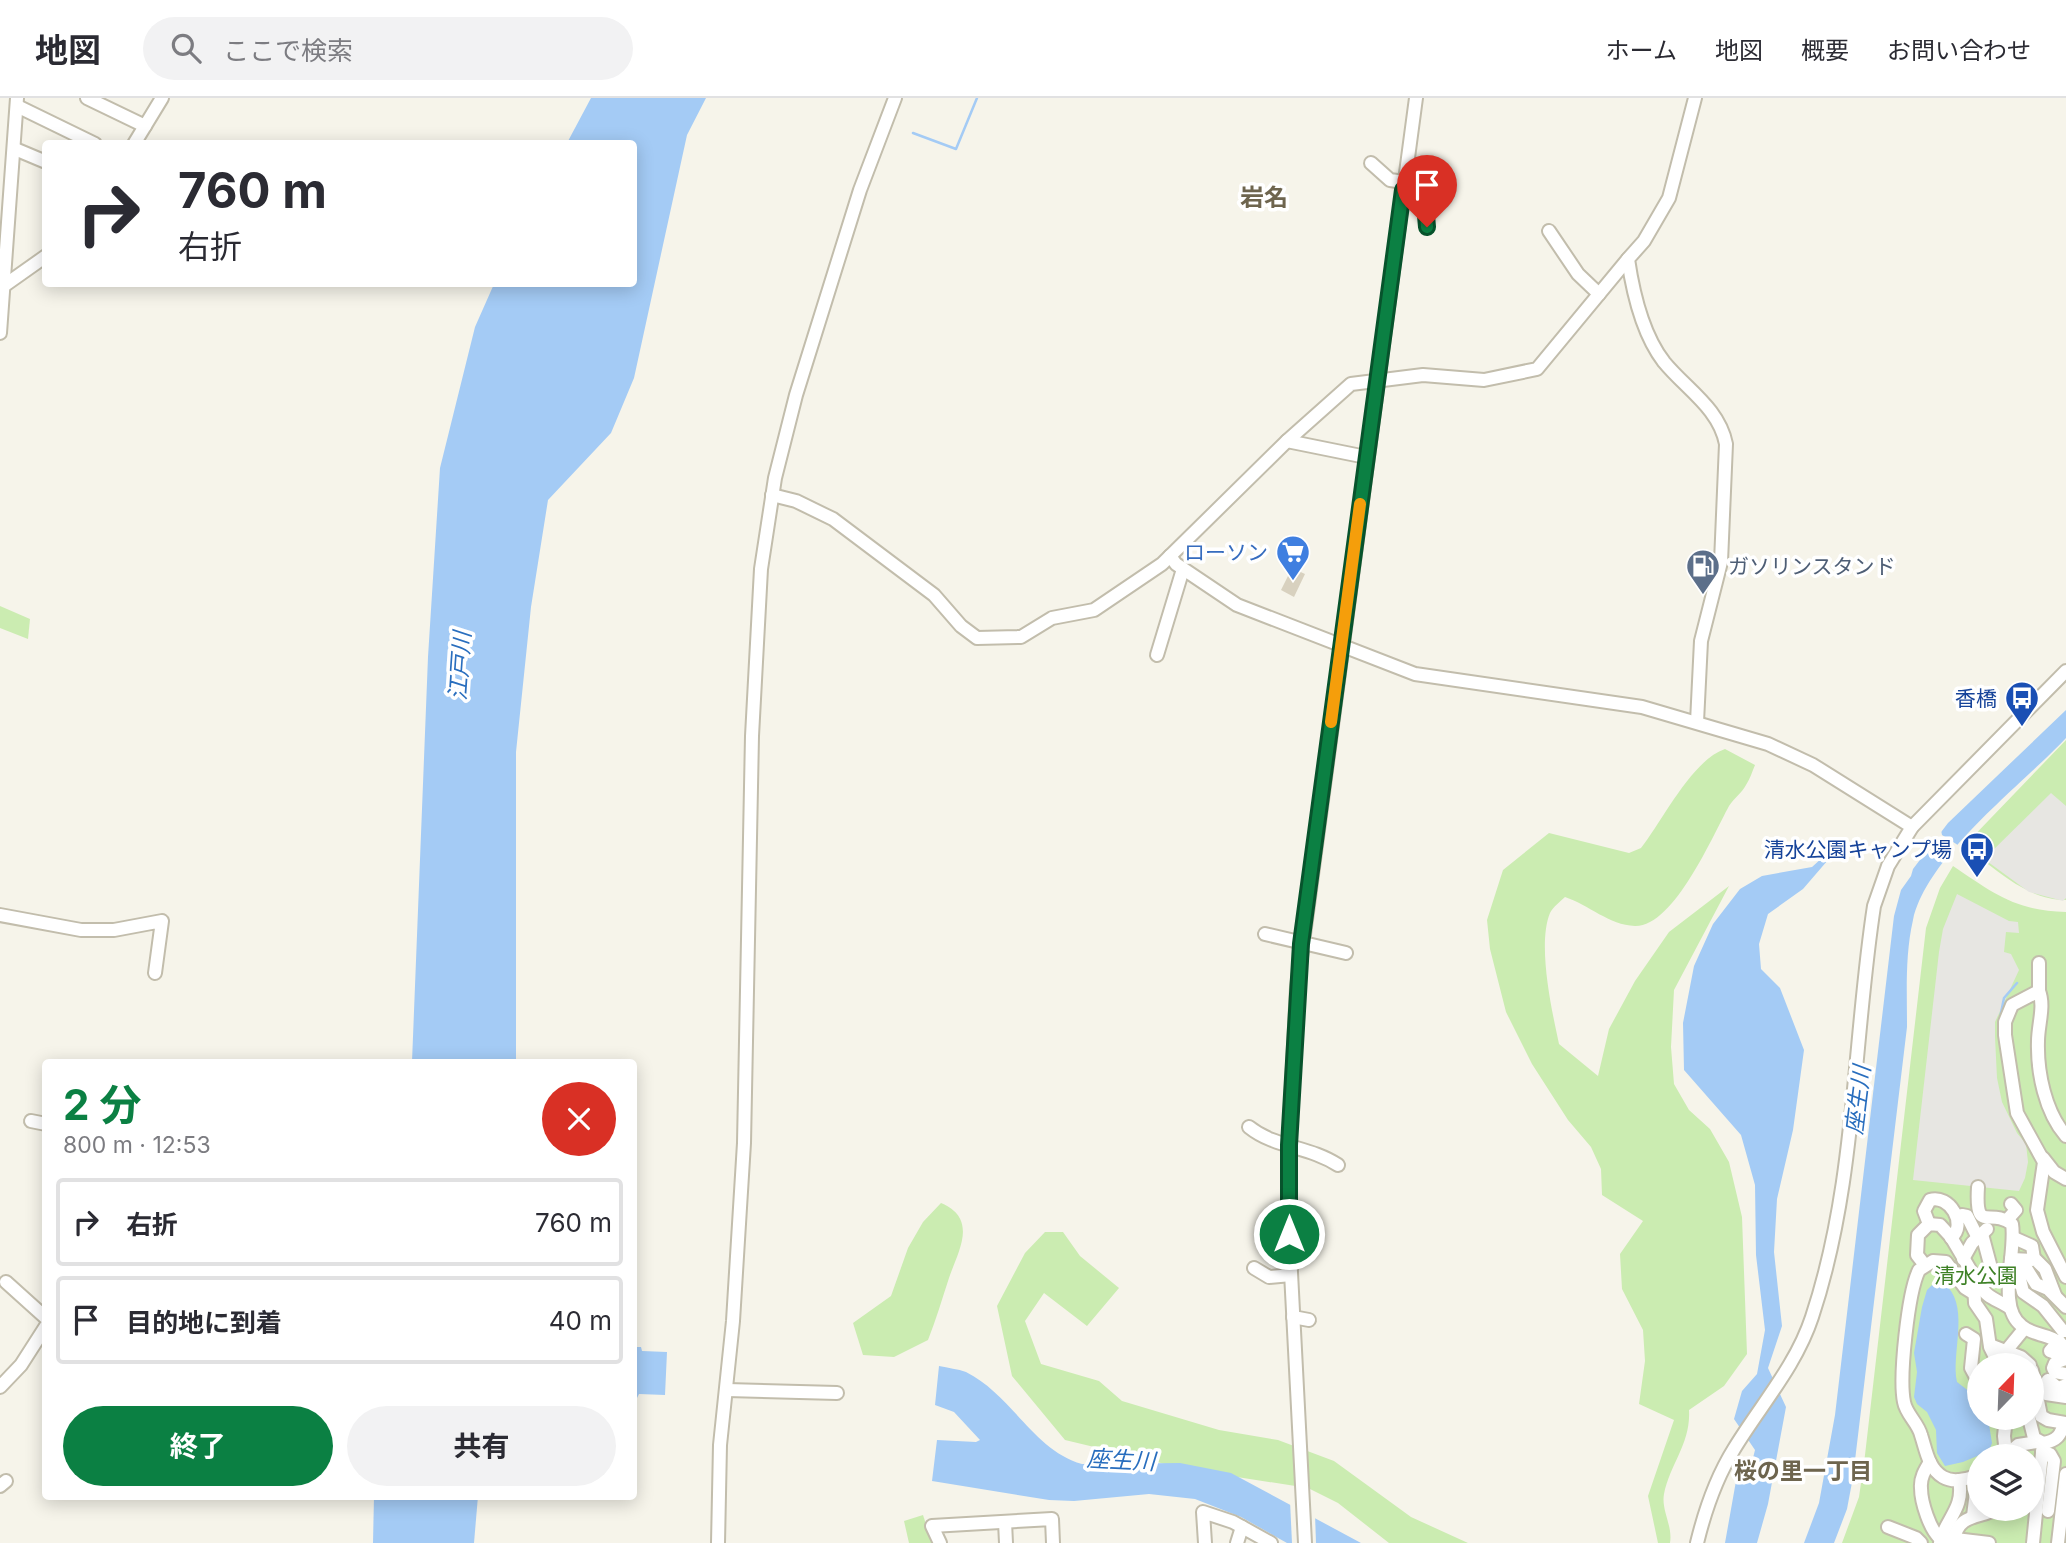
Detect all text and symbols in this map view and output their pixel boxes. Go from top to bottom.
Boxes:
search box [143,17,633,80]
icon: search [167,29,205,67]
text: 地図 [35,30,101,70]
text: ここで検索 [223,35,353,66]
text: ホーム [1606,36,1677,65]
text: 地図 [1715,36,1763,65]
text: 概要 [1801,36,1849,65]
text: お問い合わせ [1887,36,2031,65]
pin [1397,155,1457,227]
text: 760 m [178,161,327,220]
icon: arrive [1408,166,1446,204]
icon: right [63,168,154,259]
district label: 岩名 [1240,183,1288,212]
text: 右折 [178,227,242,266]
supermarket icon: ローソン [1274,533,1312,582]
place label: ローソン [1184,540,1268,565]
fuel station icon: ガソリンスタンド [1684,547,1722,596]
place label: ガソリンスタンド [1728,554,1896,579]
water label: 江戸川 [444,628,477,701]
bus stop icon: 香橋 [2003,679,2041,728]
place label: 香橋 [1955,686,1997,711]
bus stop icon: 清水公園キャンプ場 [1958,830,1996,879]
place label: 清水公園キャンプ場 [1764,837,1952,862]
water label: 座生川 [1840,1061,1876,1136]
text: 2 分 [63,1079,141,1130]
button: close [542,1082,616,1156]
text: 800 m · 12:53 [63,1131,211,1159]
position arrow [1252,1197,1326,1271]
icon: right [67,1203,105,1241]
text: 760 m [535,1207,612,1238]
text: 右折 [126,1209,178,1240]
park label: 清水公園 [1934,1263,2018,1288]
icon: arrive [67,1301,105,1339]
text: 40 m [549,1305,612,1336]
text: 目的地に到着 [126,1307,282,1338]
north arrow [1967,1353,2044,1430]
map controls [1967,1353,2044,1521]
button: 終了 [63,1406,333,1486]
button: 共有 [347,1406,616,1486]
water label: 座生川 [1086,1444,1159,1476]
button: layers [1967,1444,2044,1521]
district label: 桜の里一丁目 [1734,1457,1872,1485]

